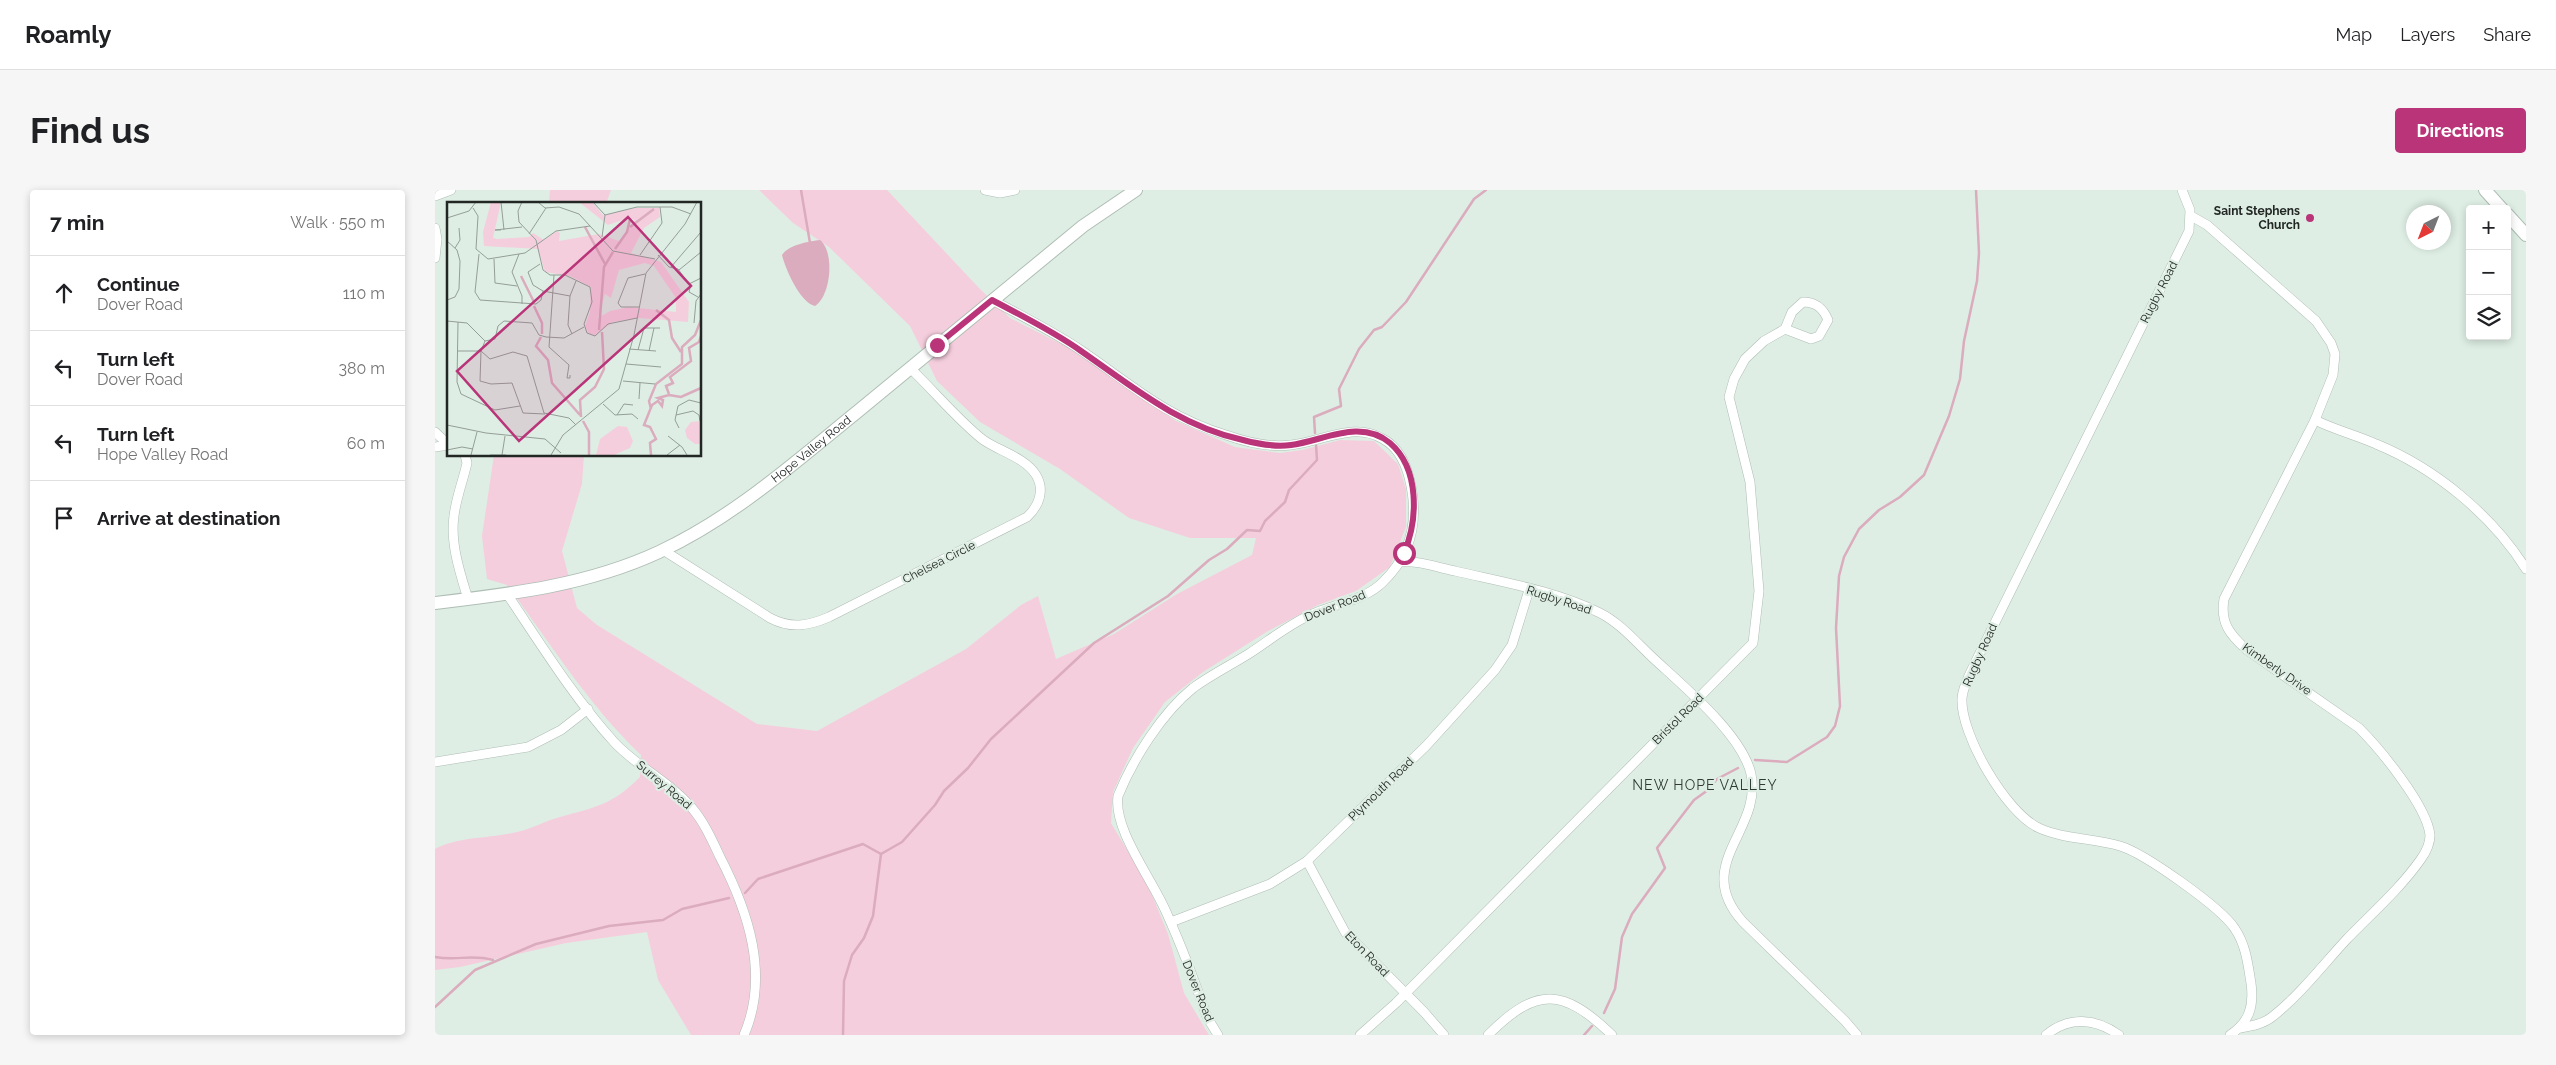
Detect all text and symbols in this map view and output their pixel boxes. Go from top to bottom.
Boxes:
text: Roamly [25,20,111,49]
text: Map [2336,24,2372,45]
text: Layers [2400,24,2455,45]
text: Share [2483,24,2531,45]
button: Directions [2395,108,2526,153]
text: Find us [30,110,150,151]
inset map [447,202,701,456]
place label: Saint Stephens Church [2214,204,2300,232]
north arrow [2406,205,2451,250]
map controls [2466,205,2511,340]
button: + [2466,205,2511,250]
text: 7 min [50,210,104,235]
marker: Saint Stephens Church [2304,212,2316,224]
text: Walk · 550 m [290,213,385,232]
button: − [2466,250,2511,295]
street label: Rugby Road [2137,259,2181,325]
text: Continue [97,273,180,295]
icon: ahead [50,279,78,307]
text: 110 m [343,284,385,303]
text: Dover Road [97,295,183,314]
button: layers [2466,295,2511,340]
route end [926,334,949,357]
text: Turn left [97,348,174,370]
icon: left [50,354,78,382]
text: 380 m [338,359,385,378]
text: Dover Road [97,370,183,389]
street label: Hope Valley Road [769,413,854,486]
text: Turn left [97,423,174,445]
icon: left [50,429,78,457]
text: 60 m [347,434,385,453]
text: Hope Valley Road [97,445,228,464]
icon: arrive [50,504,78,532]
text: Arrive at destination [97,507,281,529]
street label: Chelsea Circle [900,538,978,586]
route start [1393,542,1416,565]
street label: Rugby Road [1525,583,1593,617]
street label: Dover Road [1302,587,1368,625]
street label: Rugby Road [1960,621,2000,689]
street label: Kimberly Drive [2240,640,2314,698]
street label: Bristol Road [1650,691,1706,747]
street label: Plymouth Road [1345,754,1417,824]
street label: Surrey Road [634,758,694,812]
district label: NEW HOPE VALLEY [1632,777,1778,793]
street label: Eton Road [1342,929,1392,979]
street label: Dover Road [1179,958,1217,1024]

